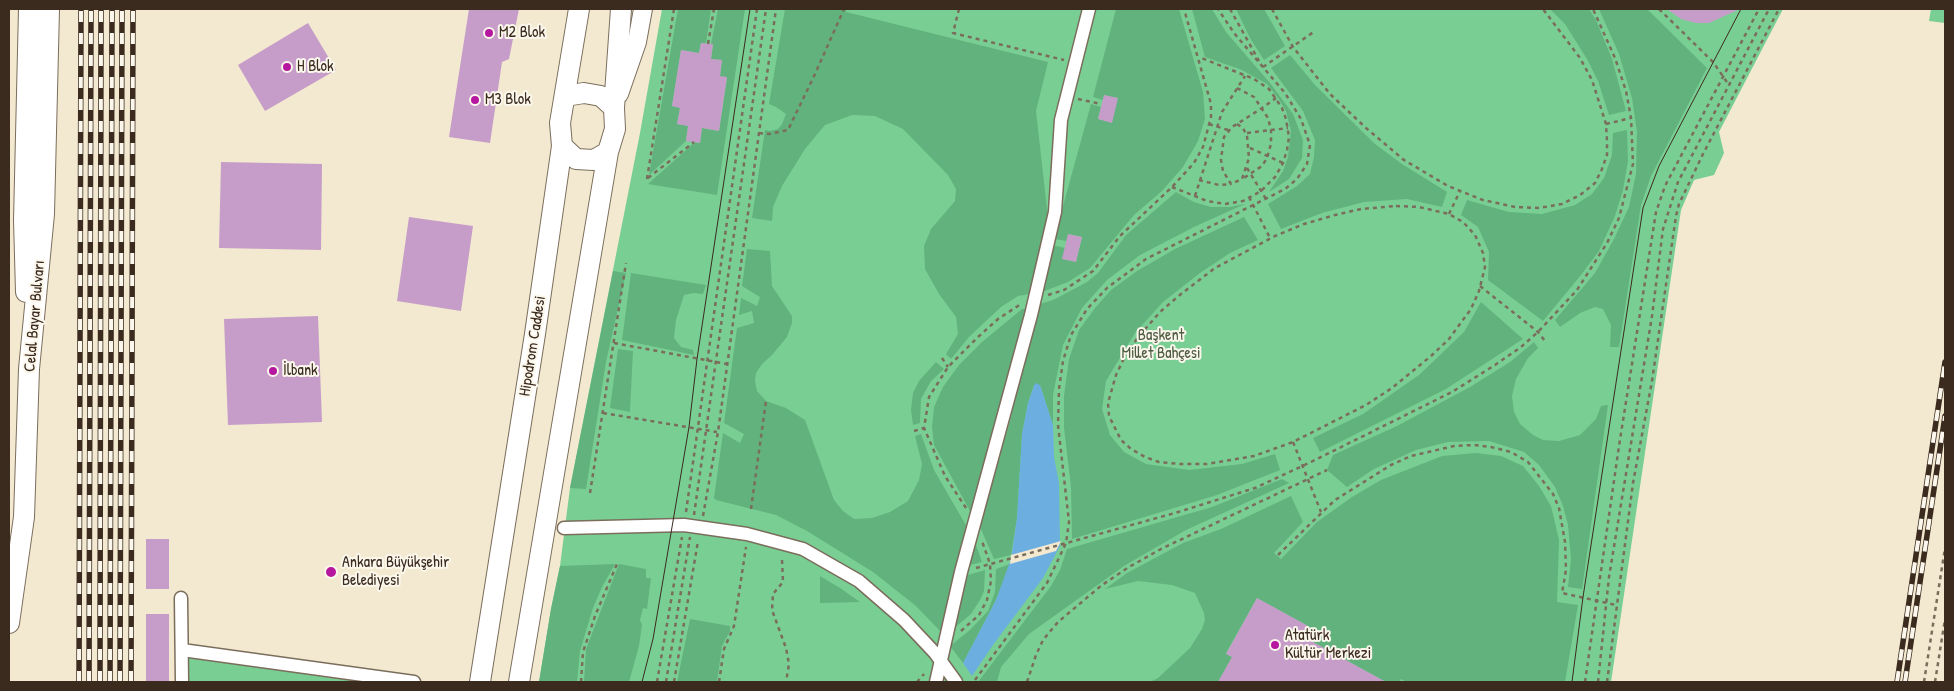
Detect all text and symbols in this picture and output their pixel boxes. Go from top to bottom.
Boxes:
place label: M2 Blok [499,23,545,43]
marker: M2 Blok [483,27,495,39]
place label: H Blok [297,57,334,77]
marker: H Blok [281,61,293,73]
place label: M3 Blok [485,90,531,110]
marker: M3 Blok [469,94,481,106]
street label: Celal Bayar Bulvarı [21,259,49,373]
street label: Hipodrom Caddesi [516,294,550,398]
park label: Başkent Millet Bahçesi [1122,326,1200,364]
place label: İlbank [283,361,318,381]
marker: İlbank [267,365,279,377]
place label: Ankara Büyükşehir Belediyesi [342,553,449,591]
marker: Ankara Büyükşehir Belediyesi [324,565,338,579]
place label: Atatürk Kültür Merkezi [1285,626,1371,664]
marker: Atatürk Kültür Merkezi [1269,639,1281,651]

